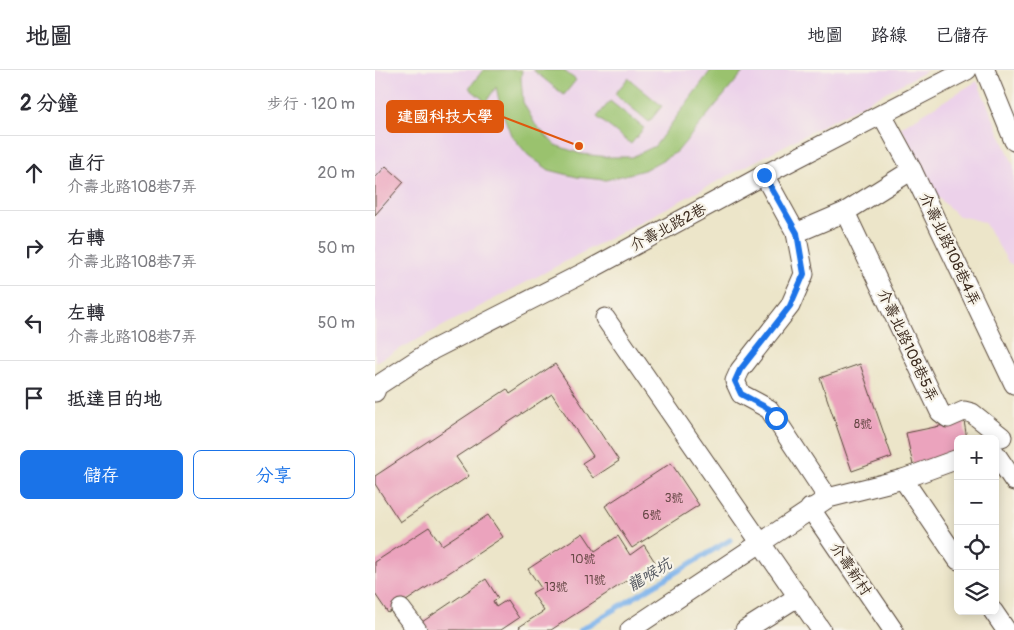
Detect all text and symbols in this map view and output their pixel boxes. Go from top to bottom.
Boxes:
text: 地圖 [25,22,73,51]
text: 地圖 [807,24,843,47]
text: 路線 [871,24,907,47]
text: 已儲存 [935,24,989,47]
text: 2 分鐘 [20,90,78,117]
text: 步行 · 120 m [267,94,355,114]
callout: 建國科技大學 [387,101,503,132]
text: 建國科技大學 [397,107,493,127]
text: 直行 [67,151,105,175]
icon: ahead [20,159,48,187]
text: 20 m [317,163,355,183]
route end [753,164,776,187]
text: 介壽北路108巷7弄 [67,177,197,197]
street label: 介壽北路108巷4弄 [915,190,984,309]
street label: 介壽北路2巷 [627,199,710,255]
text: 右轉 [67,226,105,250]
icon: right [20,234,48,262]
text: 50 m [318,238,355,258]
text: 介壽北路108巷7弄 [67,252,197,272]
street label: 介壽北路108巷5弄 [873,286,942,404]
text: 左轉 [67,301,105,325]
icon: left [20,309,48,337]
text: 50 m [318,313,355,333]
text: 介壽北路108巷7弄 [67,327,197,347]
icon: arrive [20,384,48,412]
text: 抵達目的地 [67,387,162,411]
route start [765,407,788,430]
house number: 8號 [854,417,872,432]
map controls [954,435,999,615]
button: + [954,435,999,480]
button: 儲存 [20,450,183,499]
button: 分享 [193,450,355,499]
button: − [954,480,999,525]
house number: 3號 [665,491,683,506]
house number: 6號 [643,508,661,523]
button: locate [954,525,999,570]
street label: 介壽新村 [826,539,875,599]
house number: 10號 [571,552,595,567]
water label: 龍喉坑 [624,553,677,596]
button: layers [954,570,999,615]
house number: 11號 [584,573,606,588]
house number: 13號 [544,580,568,595]

